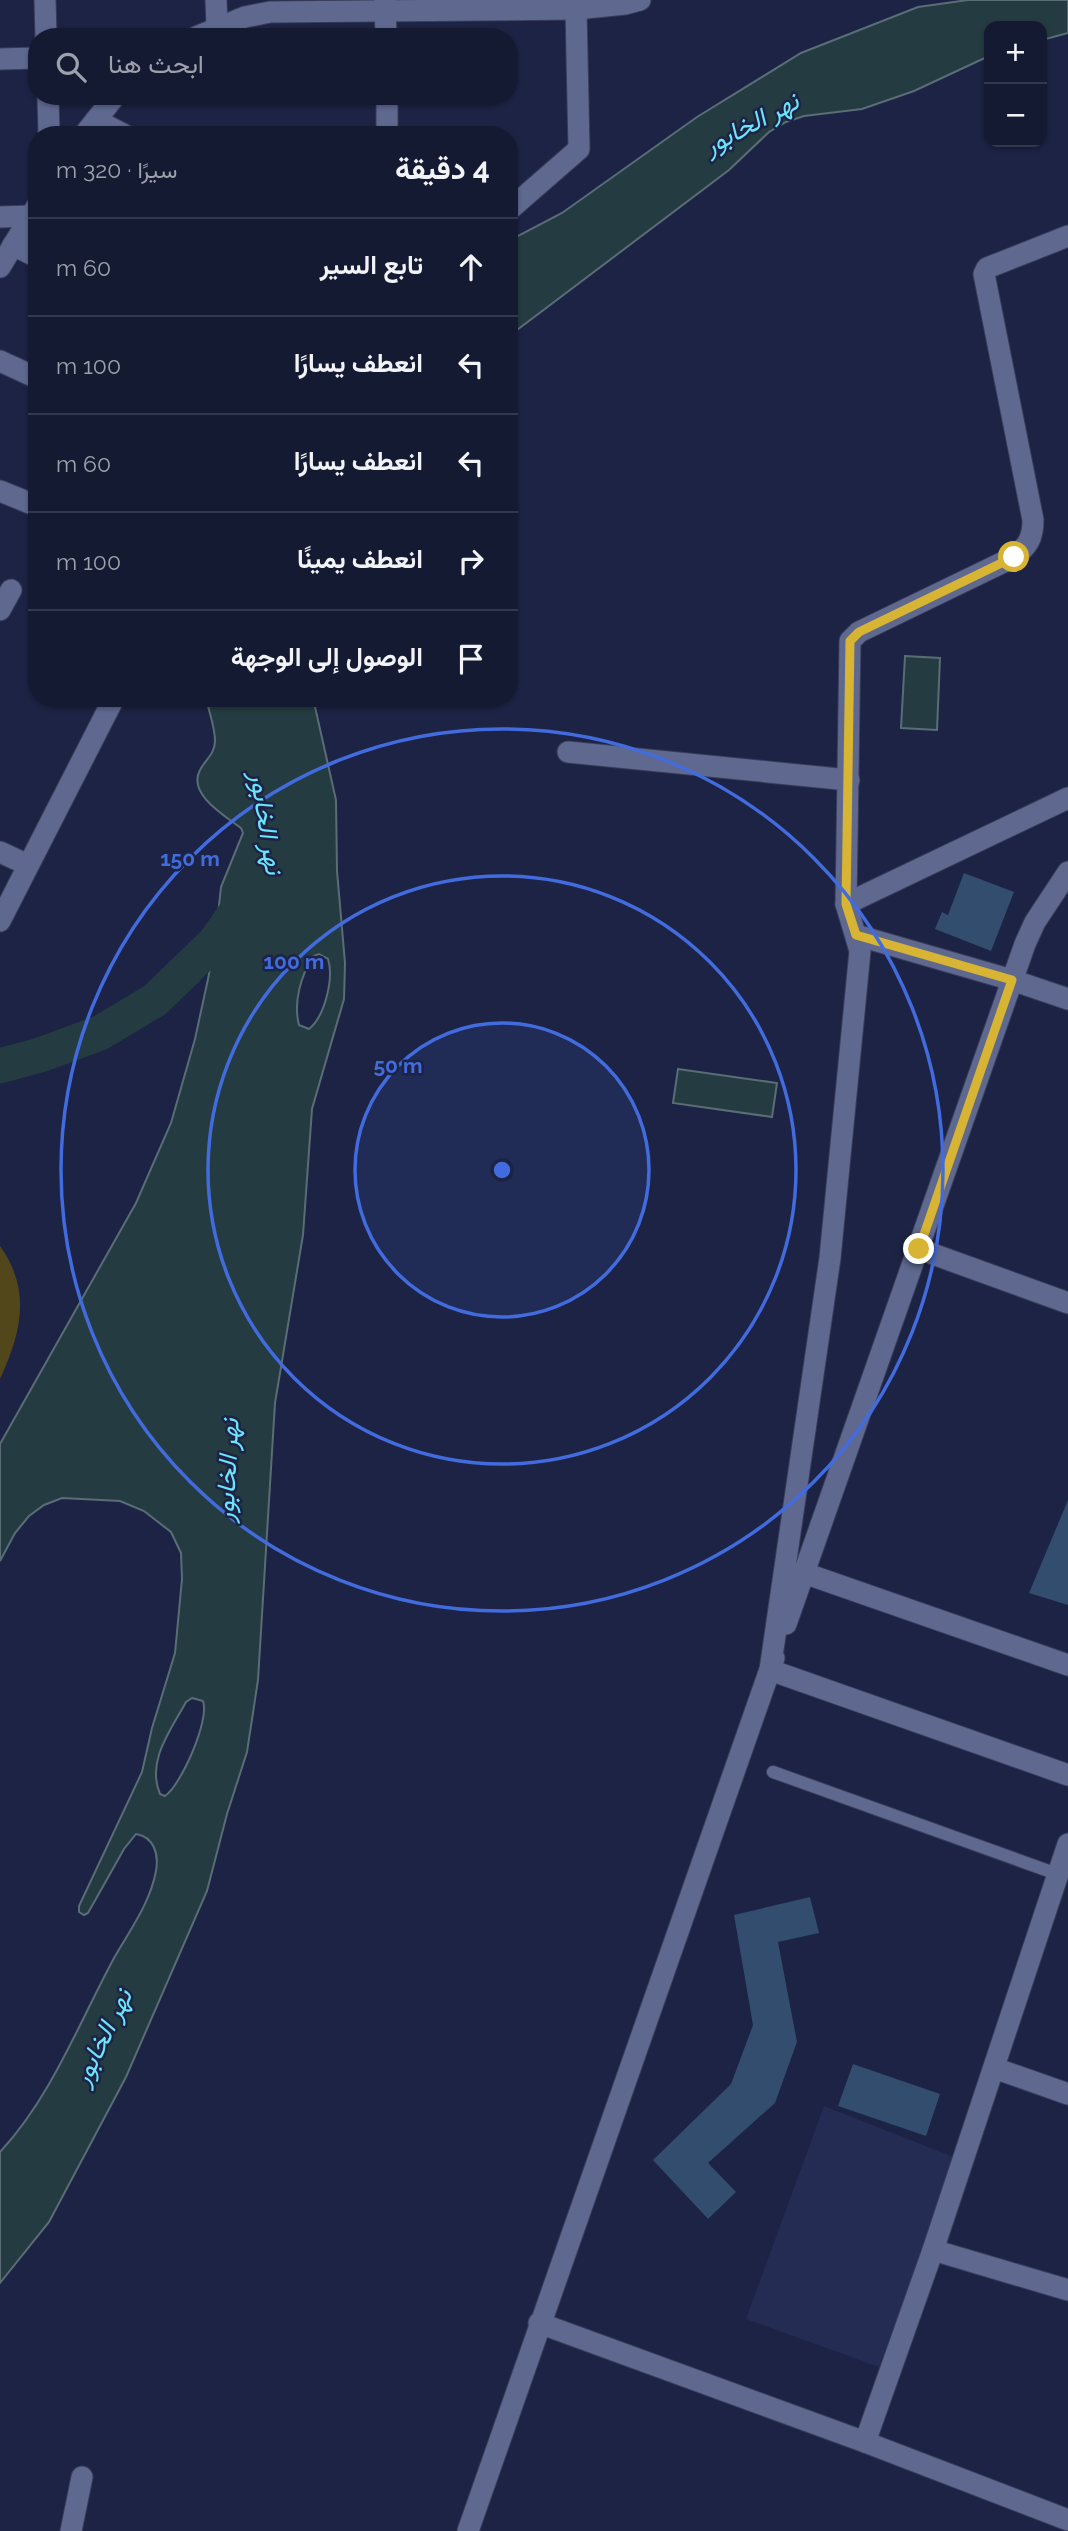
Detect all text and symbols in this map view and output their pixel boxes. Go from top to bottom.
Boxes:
map controls [984,21,1047,147]
button: + [984,21,1047,84]
search box [28,28,518,105]
icon: search [52,48,90,86]
text: ابحث هنا [108,49,204,79]
button: − [984,84,1047,147]
water label: نهر الخابور [697,85,805,162]
text: 4 دقيقة [395,151,490,186]
text: سيرًا · 320 m [56,156,177,183]
icon: ahead [452,248,490,286]
text: تابع السير [320,250,423,280]
text: 60 m [56,254,111,281]
icon: left [452,346,490,384]
text: انعطف يسارًا [294,348,423,378]
text: 100 m [56,352,121,379]
icon: left [452,444,490,482]
text: انعطف يسارًا [294,446,423,476]
text: 60 m [56,450,111,477]
route start [998,541,1029,572]
icon: right [452,542,490,580]
text: انعطف يمينًا [297,544,423,574]
text: 100 m [56,548,121,575]
icon: arrive [452,640,490,678]
text: الوصول إلى الوجهة [231,642,423,672]
water label: نهر الخابور [243,768,290,878]
text: 150 m [160,846,220,871]
text: 100 m [264,949,324,974]
text: 50 m [373,1053,423,1078]
centre of rings [490,1158,514,1182]
route end [903,1233,934,1264]
water label: نهر الخابور [209,1416,246,1524]
water label: نهر الخابور [65,1983,140,2092]

